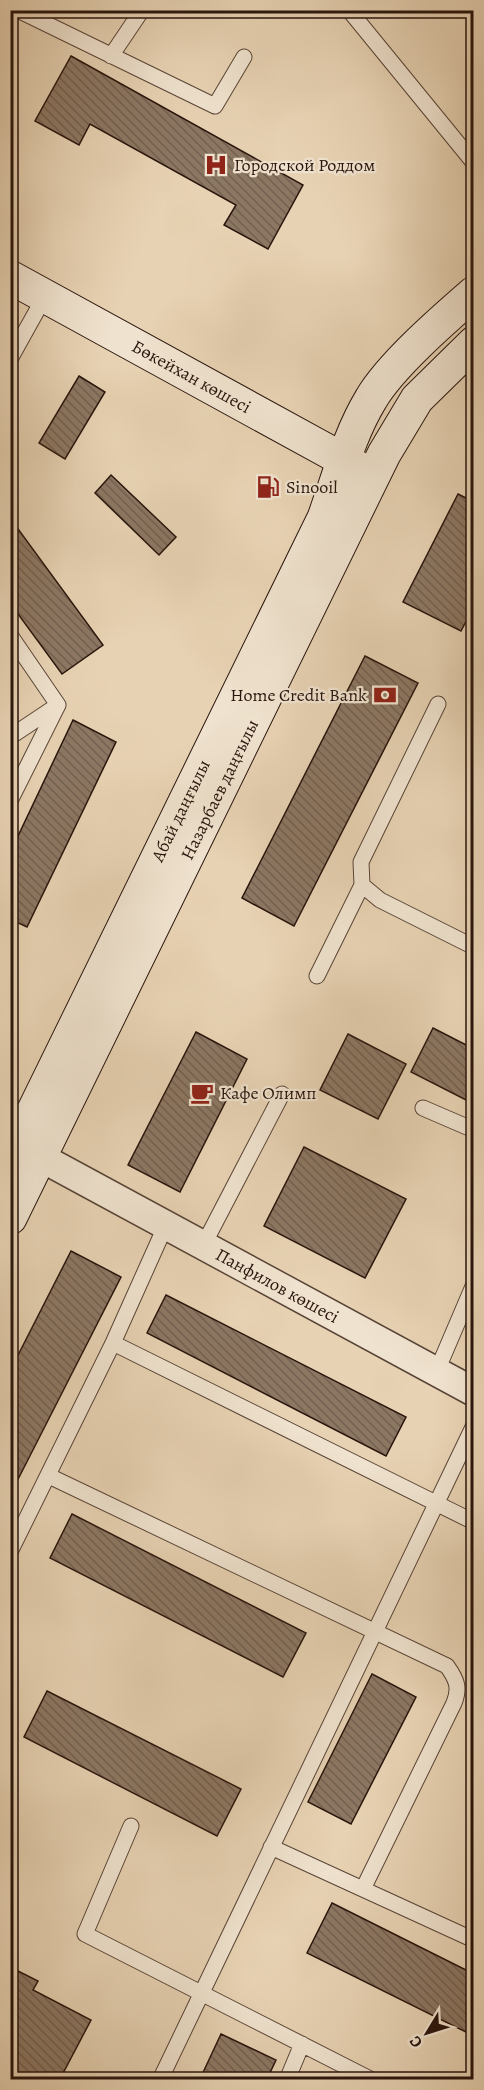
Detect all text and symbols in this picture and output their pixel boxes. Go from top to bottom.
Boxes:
hospital icon: Городской Роддом [203,152,229,178]
place label: Городской Роддом [234,153,375,177]
street label: Бөкейхан көшесі [128,334,255,419]
fuel station icon: Sinooil [255,474,281,500]
place label: Sinooil [286,475,338,499]
bank icon: Home Credit Bank [372,682,398,708]
place label: Home Credit Bank [230,683,367,707]
street label: Назарбаев даңғылы [175,715,264,864]
street label: Абай даңғылы [145,756,216,866]
cafe icon: Кафе Олимп [189,1080,215,1106]
place label: Кафе Олимп [220,1081,317,1105]
street label: Панфилов көшесі [212,1242,343,1329]
north arrow [397,2003,457,2063]
text: С [404,2031,428,2052]

